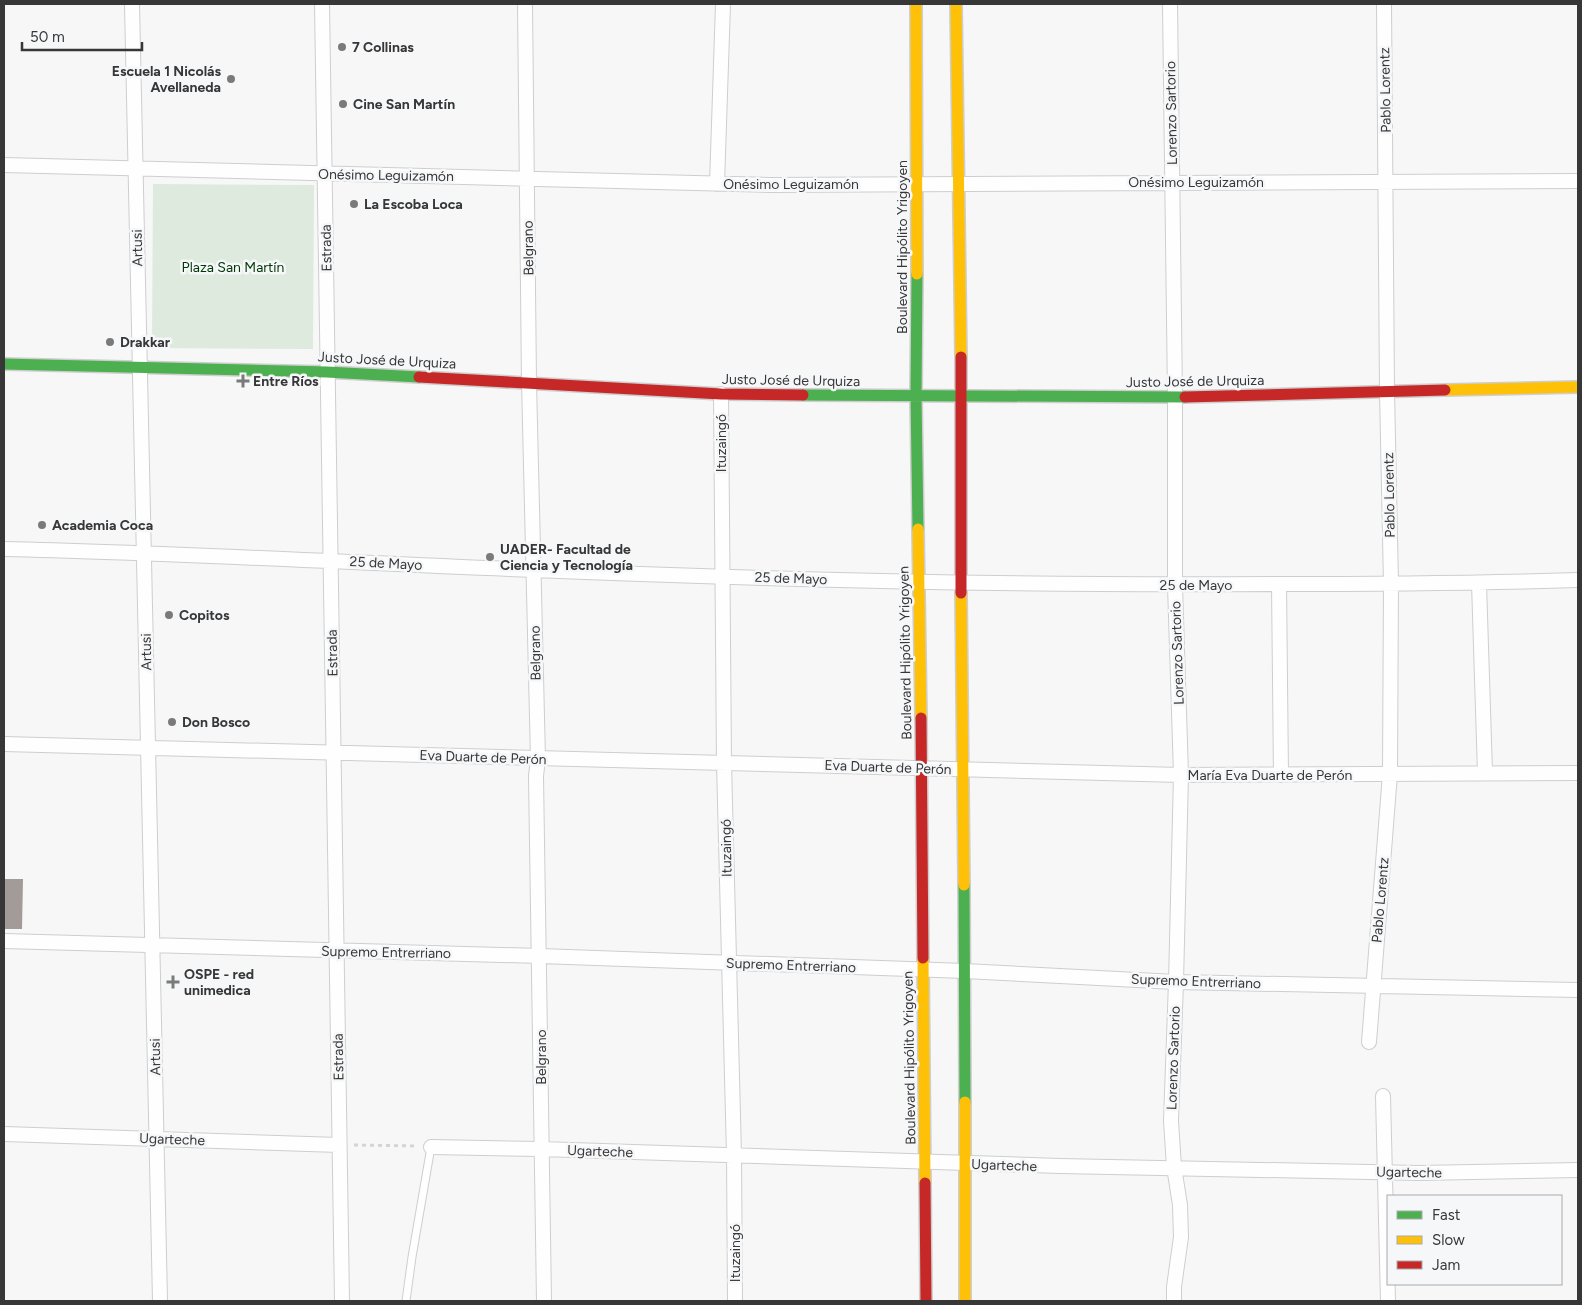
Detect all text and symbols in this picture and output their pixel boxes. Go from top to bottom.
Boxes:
scale bar [22,20,142,52]
text: 50 m [30,28,65,46]
place label: 7 Collinas [352,39,414,56]
marker: 7 Collinas [336,41,348,53]
street label: Pablo Lorentz [1376,47,1395,133]
street label: Lorenzo Sartorio [1162,61,1181,165]
place label: Escuela 1 Nicolás Avellaneda [112,63,221,96]
marker: Escuela 1 Nicolás Avellaneda [225,73,237,85]
place label: Cine San Martín [353,96,455,113]
marker: Cine San Martín [337,98,349,110]
street label: Boulevard Hipólito Yrigoyen [894,160,911,334]
street label: Onésimo Leguizamón [318,166,454,185]
street label: Onésimo Leguizamón [1128,174,1264,191]
street label: Onésimo Leguizamón [723,176,859,193]
place label: La Escoba Loca [364,196,463,213]
marker: La Escoba Loca [348,198,360,210]
street label: Belgrano [520,220,537,276]
street label: Estrada [318,224,335,272]
street label: Artusi [129,229,146,267]
park label: Plaza San Martín [182,259,285,276]
place label: Drakkar [120,334,171,351]
marker: Drakkar [104,336,116,348]
street label: Justo José de Urquiza [317,348,457,373]
street label: Justo José de Urquiza [722,371,860,390]
street label: Justo José de Urquiza [1126,372,1264,391]
place label: Entre Ríos [253,373,319,390]
marker: Entre Ríos [237,375,249,387]
street label: Ituzaingó [713,414,730,472]
street label: Pablo Lorentz [1380,452,1399,538]
place label: Academia Coca [52,517,153,534]
marker: Academia Coca [36,519,48,531]
place label: UADER- Facultad de Ciencia y Tecnología [500,541,633,574]
marker: UADER- Facultad de Ciencia y Tecnología [484,551,496,563]
street label: 25 de Mayo [349,553,423,574]
street label: Boulevard Hipólito Yrigoyen [895,566,916,740]
street label: 25 de Mayo [754,569,828,588]
street label: 25 de Mayo [1160,577,1232,594]
street label: Lorenzo Sartorio [1167,601,1188,705]
place label: Copitos [179,607,230,624]
marker: Copitos [163,609,175,621]
street label: Belgrano [527,625,544,681]
street label: Estrada [324,629,341,677]
street label: Artusi [138,633,155,671]
place label: Don Bosco [182,714,250,731]
marker: Don Bosco [166,716,178,728]
street label: Eva Duarte de Perón [419,747,547,768]
street label: Eva Duarte de Perón [824,757,952,778]
street label: María Eva Duarte de Perón [1188,767,1353,784]
street label: Ituzaingó [717,819,736,877]
street label: Pablo Lorentz [1368,856,1393,943]
street label: Supremo Entrerriano [321,943,451,962]
street label: Supremo Entrerriano [726,955,856,976]
place label: OSPE - red unimedica [184,966,254,999]
street label: Boulevard Hipólito Yrigoyen [899,971,920,1145]
street label: Supremo Entrerriano [1131,971,1261,992]
marker: OSPE - red unimedica [166,975,180,989]
street label: Lorenzo Sartorio [1163,1006,1184,1110]
street label: Belgrano [533,1029,550,1085]
street label: Estrada [330,1033,347,1081]
street label: Artusi [147,1038,164,1076]
street label: Ugarteche [139,1130,206,1149]
street label: Ugarteche [567,1142,634,1161]
street label: Ugarteche [971,1156,1038,1175]
street label: Ugarteche [1376,1163,1442,1182]
legend [1387,1195,1562,1285]
text: Fast [1432,1206,1461,1224]
street label: Ituzaingó [727,1224,744,1282]
text: Slow [1432,1231,1465,1249]
text: Jam [1432,1256,1460,1274]

